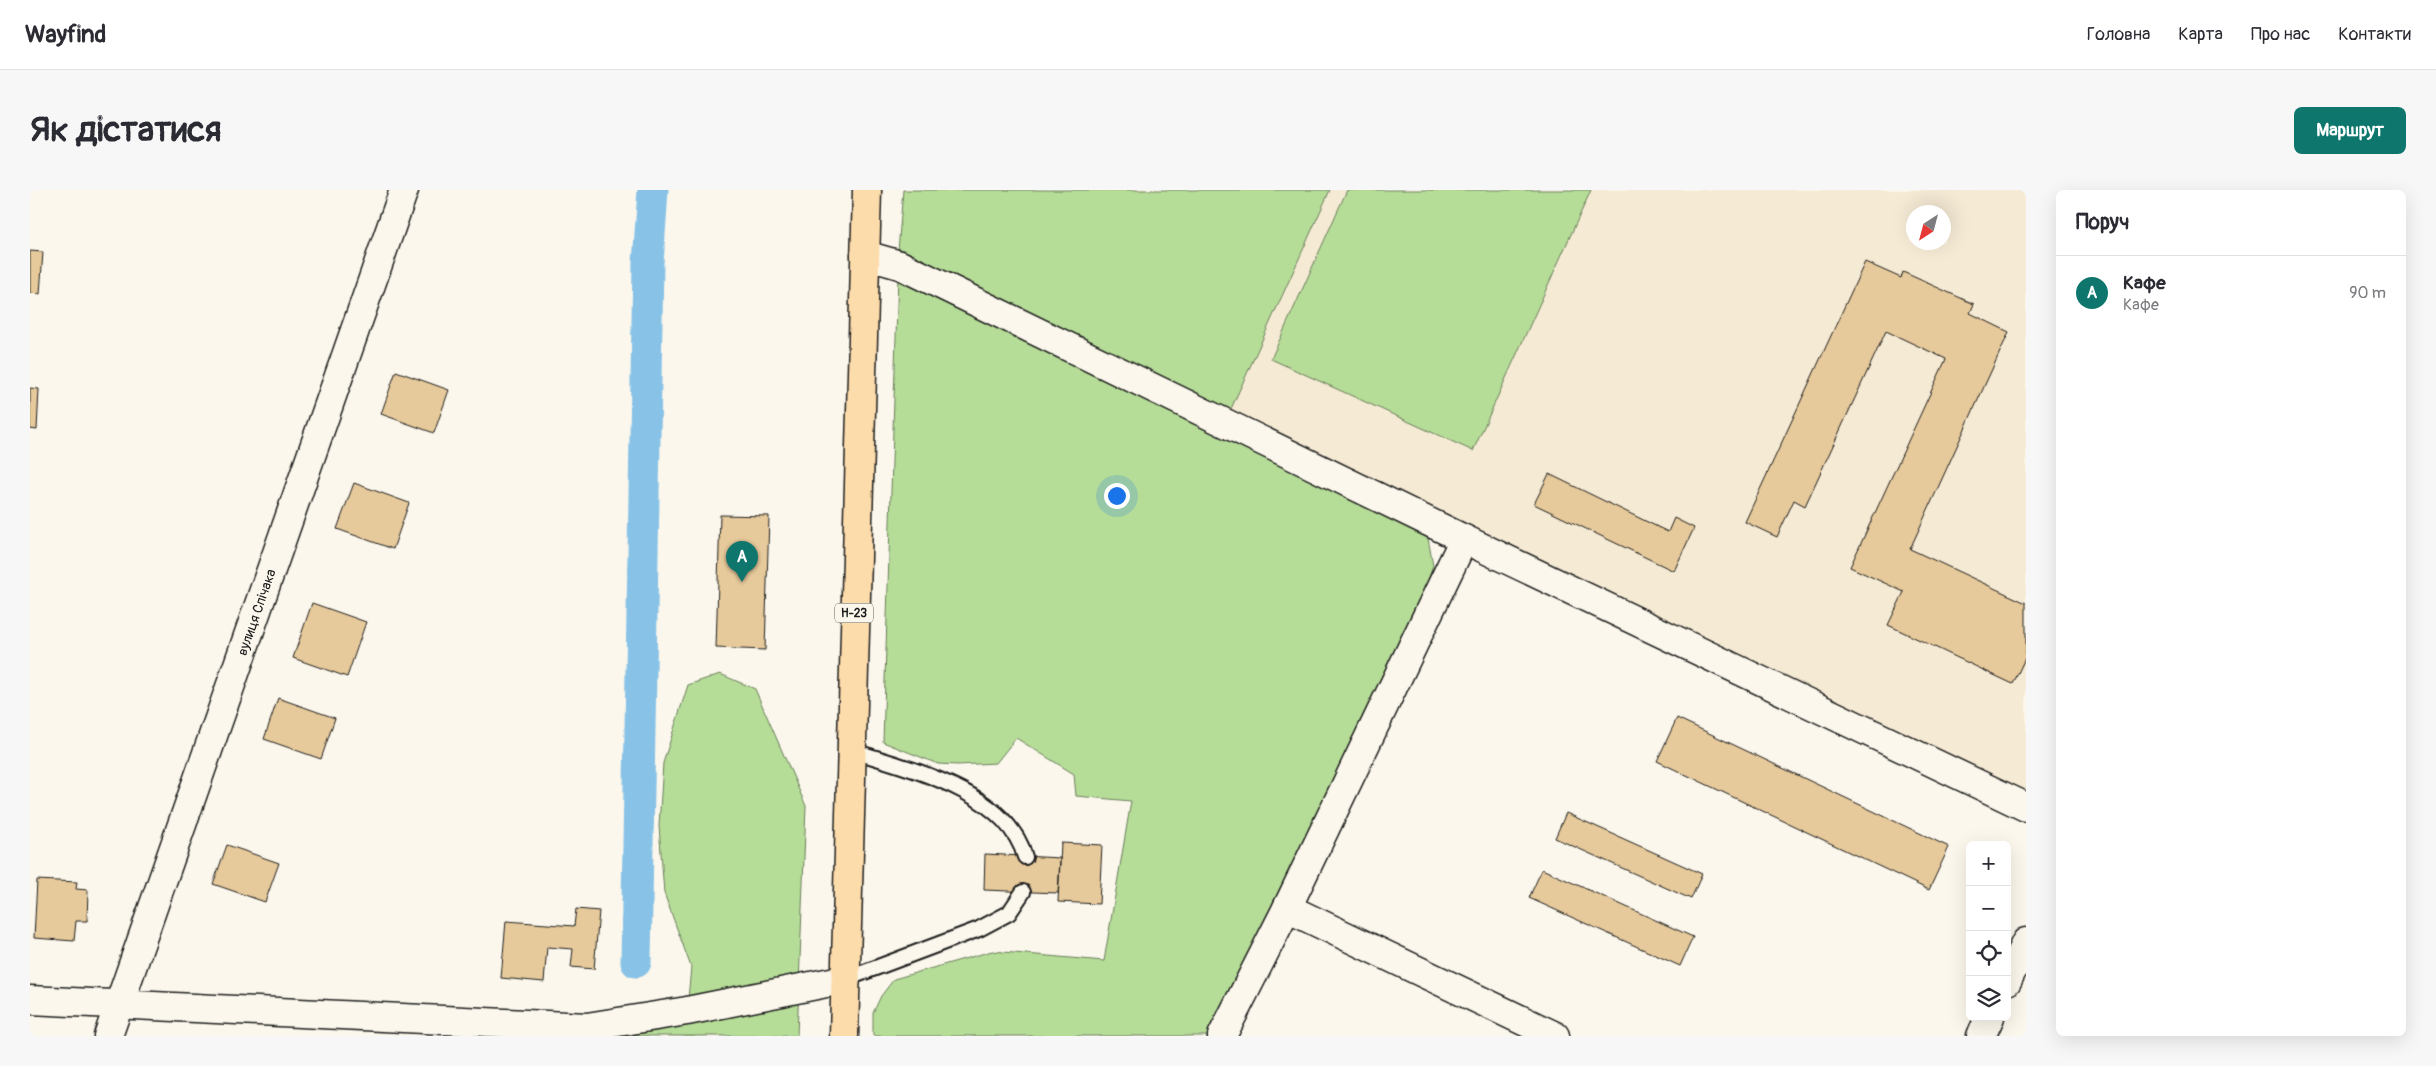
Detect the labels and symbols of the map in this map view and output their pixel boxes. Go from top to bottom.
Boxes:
north arrow [1906,205,1951,250]
your location [1104,483,1130,509]
pin: A [726,541,758,582]
street label: вулиця Спічака [234,567,280,658]
road number: Н-23 [835,603,873,622]

